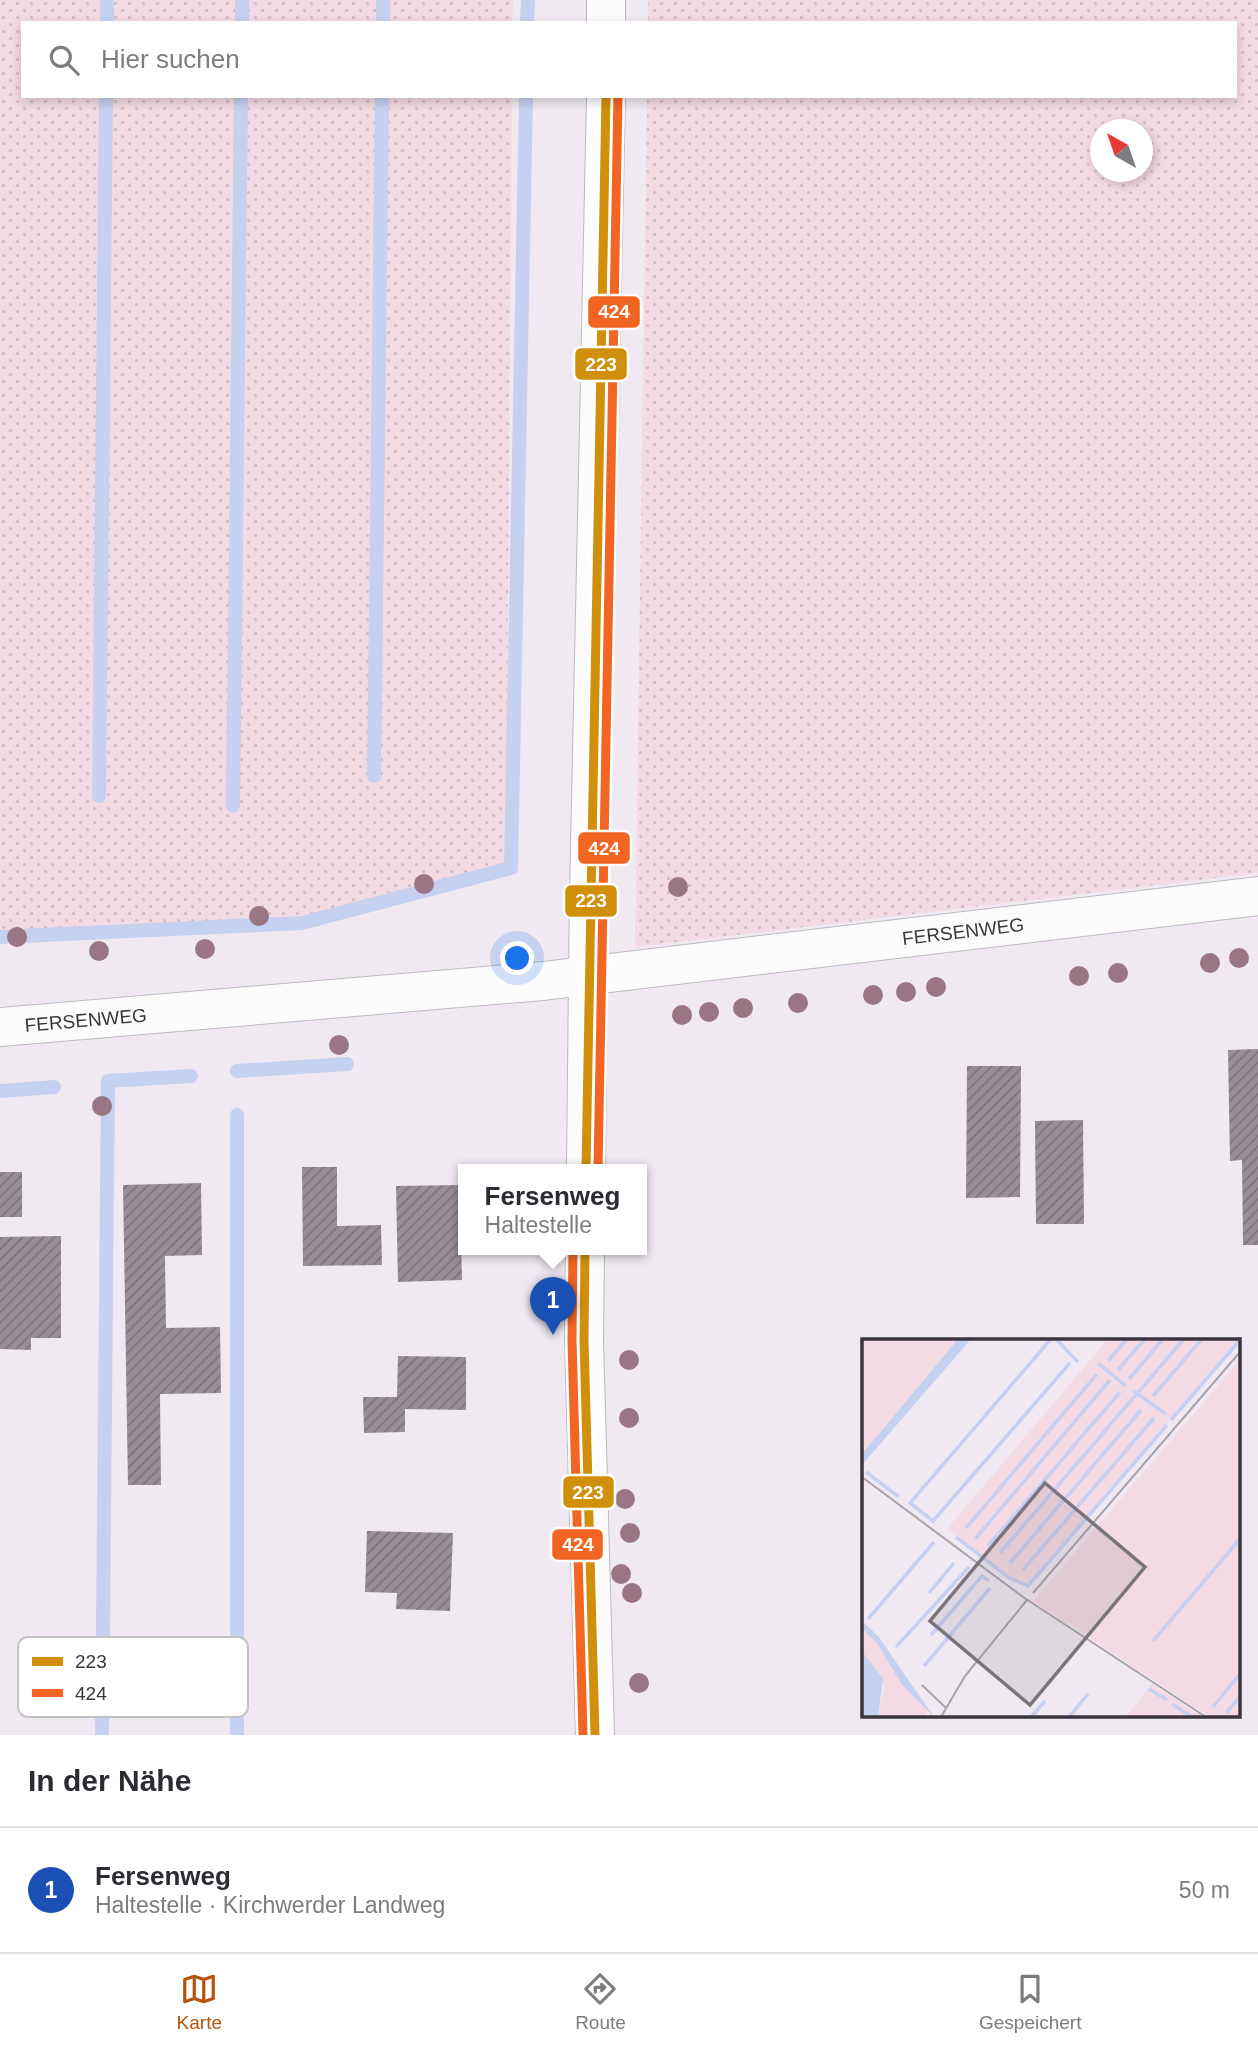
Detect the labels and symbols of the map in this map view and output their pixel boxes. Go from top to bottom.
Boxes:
north arrow [1090,119,1153,182]
line badge: 424 [587,295,641,329]
text: 424 [598,301,630,322]
line badge: 223 [574,347,628,381]
text: 223 [585,354,617,375]
line badge: 424 [577,831,631,865]
text: 424 [588,838,620,859]
line badge: 223 [564,884,618,918]
text: 223 [575,890,607,911]
street label: FERSENWEG [901,913,1025,949]
your location [500,941,534,975]
street label: FERSENWEG [24,1004,148,1035]
pin: 1 [530,1277,576,1335]
inset map [862,1339,1240,1717]
line badge: 223 [562,1475,615,1509]
text: 223 [572,1482,604,1503]
line badge: 424 [551,1528,604,1561]
text: 424 [562,1534,594,1555]
legend [18,1637,248,1717]
text: 223 [75,1651,107,1672]
text: 424 [75,1683,107,1704]

